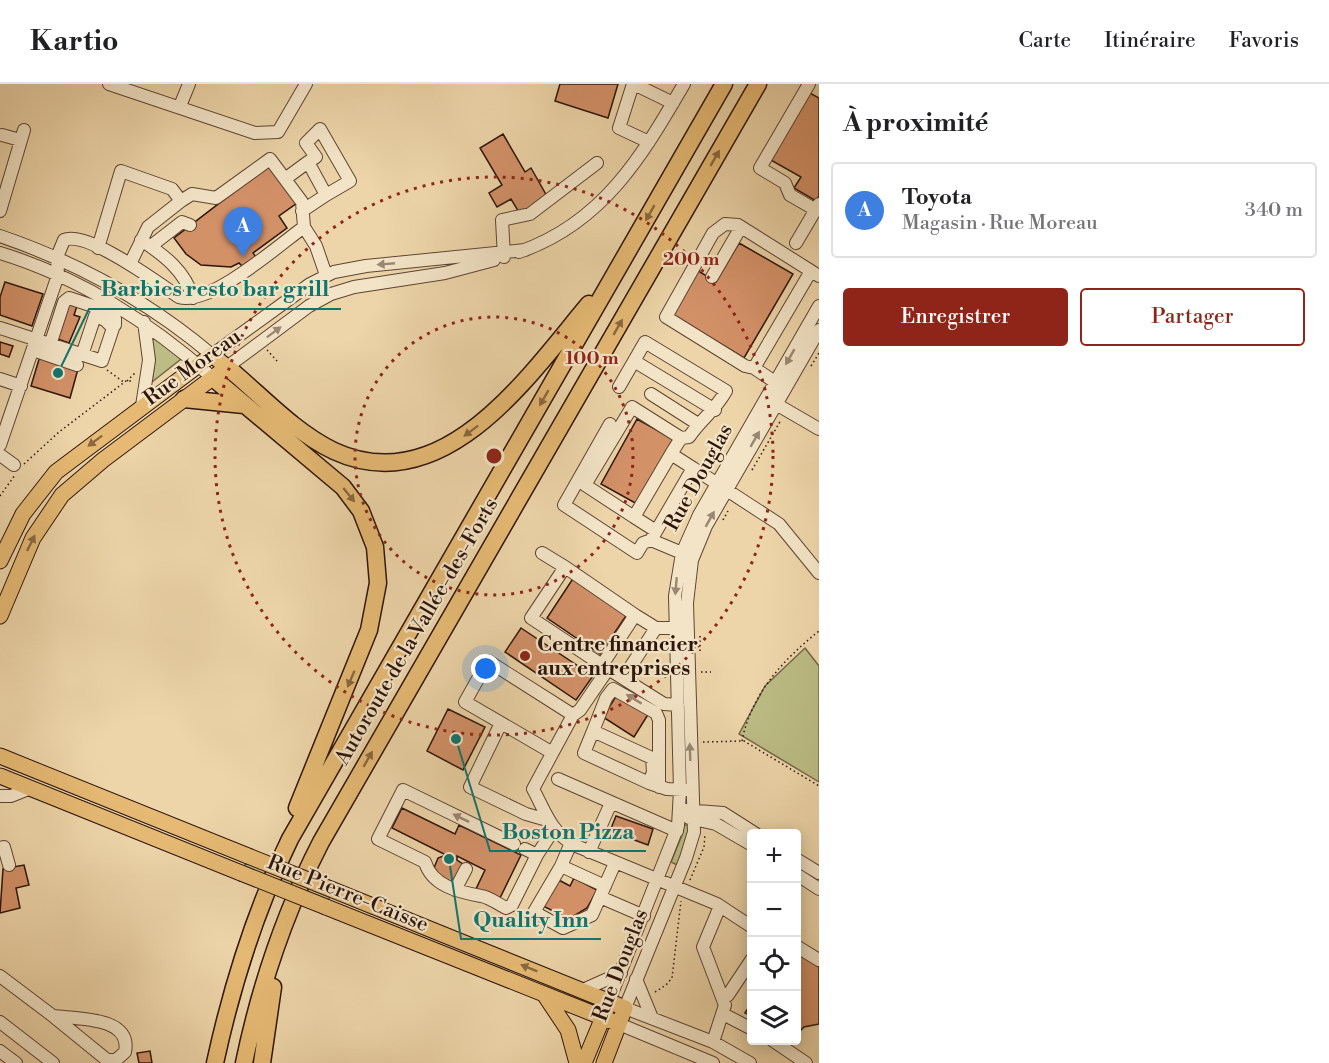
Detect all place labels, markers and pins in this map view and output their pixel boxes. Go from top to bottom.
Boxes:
pin: A [224,208,262,257]
callout: Barbies resto bar grill [89,269,341,309]
centre of rings [484,446,504,466]
place label: Centre financier aux entreprises [537,632,698,682]
marker: Centre financier aux entreprises [518,649,532,663]
callout: Boston Pizza [490,811,646,851]
callout: Quality Inn [461,899,601,939]

